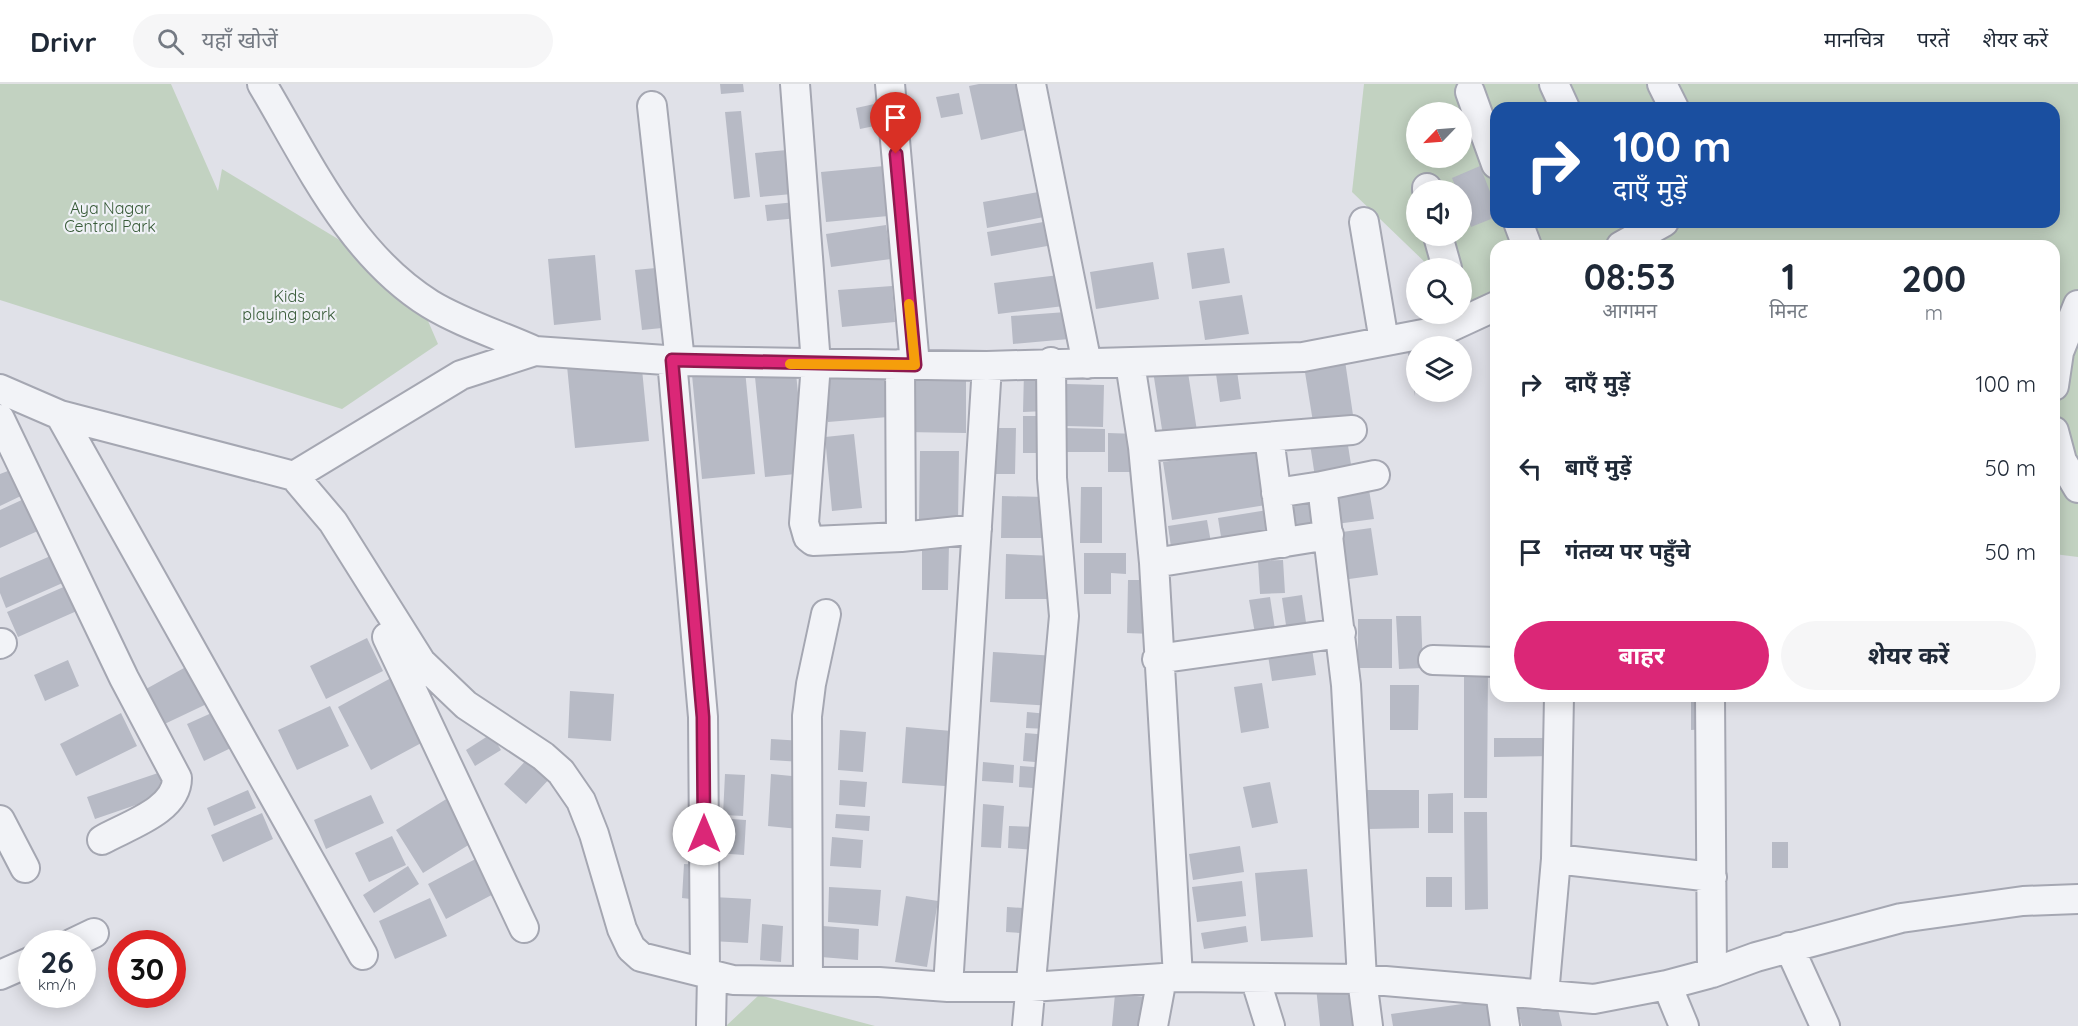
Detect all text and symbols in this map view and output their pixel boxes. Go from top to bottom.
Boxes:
search box [133,14,553,68]
text: Drivr [30,24,97,59]
icon: search [154,25,187,58]
text: यहाँ खोजें [202,26,278,54]
text: मानचित्र [1824,26,1884,52]
text: परतें [1917,26,1950,52]
text: शेयर करें [1983,26,2048,52]
pin [870,92,921,154]
icon: arrive [879,101,912,134]
north arrow [1406,102,1472,168]
map controls [1406,102,1472,402]
text: 100 m [1613,120,1731,173]
icon: right [1514,126,1592,204]
text: दाएँ मुड़ें [1613,172,1687,206]
button: sound [1406,180,1472,246]
park label: Aya Nagar Central Park [64,198,156,236]
text: 08:53 [1584,254,1676,299]
text: 1 [1781,254,1796,299]
text: 200 [1901,256,1966,301]
button: search [1406,258,1472,324]
park label: Kids playing park [242,286,336,324]
text: आगमन [1602,298,1657,323]
text: मिनट [1769,298,1808,323]
text: m [1925,300,1943,325]
button: layers [1406,336,1472,402]
icon: right [1514,368,1547,401]
text: दाएँ मुड़ें [1565,369,1630,397]
text: 100 m [1976,370,2036,398]
icon: left [1514,452,1547,485]
text: बाएँ मुड़ें [1565,453,1631,481]
text: 50 m [1985,454,2036,482]
icon: arrive [1514,536,1547,569]
text: गंतव्य पर पहुँचे [1565,537,1690,565]
text: 50 m [1985,538,2036,566]
button: बाहर [1514,621,1769,690]
button: शेयर करें [1781,621,2036,690]
position arrow [672,802,736,866]
speed limit sign: 30 [108,930,186,1008]
text: 26 [40,943,74,981]
text: km/h [38,975,76,994]

